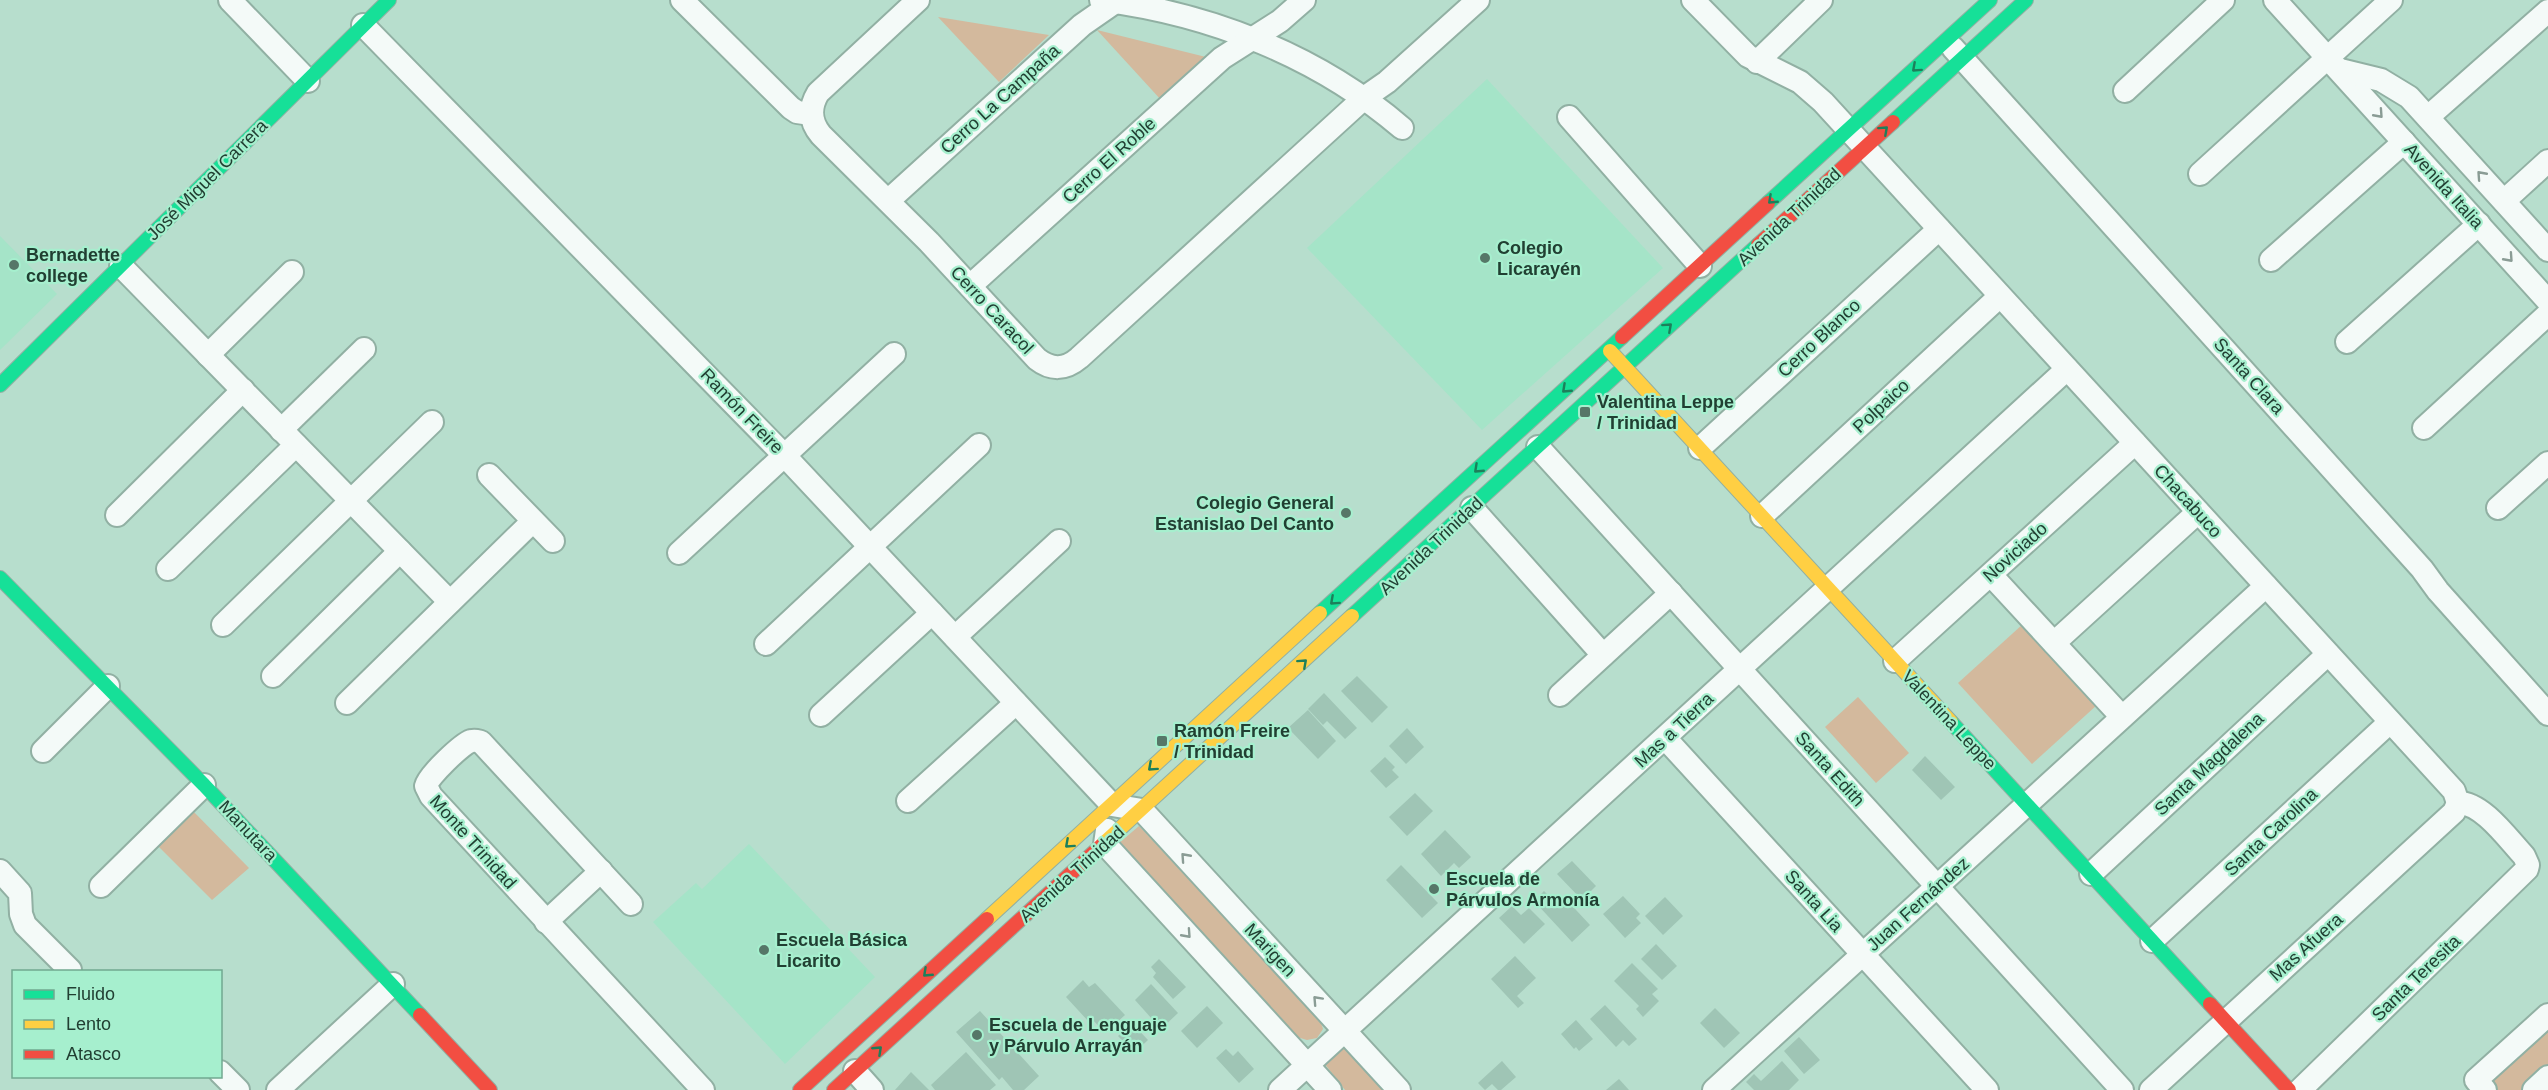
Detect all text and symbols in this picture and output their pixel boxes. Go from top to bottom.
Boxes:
street label: Cerro La Campaña [936,40,1064,158]
one-way arrow [1912,61,1923,72]
one-way arrow [2372,107,2383,118]
street label: Cerro El Roble [1058,113,1160,207]
street label: José Miguel Carrera [143,115,272,244]
one-way arrow [1877,126,1887,137]
street label: Avenida Italia [2401,139,2488,233]
street label: Avenida Trinidad [1733,164,1845,270]
one-way arrow [2477,171,2488,182]
one-way arrow [1768,193,1779,204]
place label: Colegio Licarayén [1497,238,1581,279]
place label: Bernadette college [26,245,120,286]
marker: Colegio Licarayén [1478,251,1492,265]
one-way arrow [2502,252,2513,262]
marker: Bernadette college [7,258,21,272]
street label: Cerro Caracol [946,262,1038,358]
street label: Cerro Blanco [1774,295,1864,381]
one-way arrow [1661,324,1672,335]
street label: Santa Clara [2210,334,2289,419]
street label: Ramón Freire [697,364,787,458]
street label: Polpaico [1849,375,1913,437]
one-way arrow [1562,382,1572,393]
place label: Valentina Leppe / Trinidad [1597,392,1734,433]
marker: Valentina Leppe / Trinidad [1578,405,1592,419]
street label: Chacabuco [2150,460,2226,542]
one-way arrow [1474,462,1485,473]
place label: Colegio General Estanislao Del Canto [1155,493,1334,534]
street label: Avenida Trinidad [1375,493,1487,599]
marker: Colegio General Estanislao Del Canto [1339,506,1353,520]
street label: Noviciado [1979,518,2051,586]
one-way arrow [1330,594,1341,605]
one-way arrow [1296,659,1306,670]
street label: Valentina Leppe [1898,666,2000,774]
street label: Mas a Tierra [1631,688,1718,771]
street label: Santa Magdalena [2151,708,2268,819]
place label: Ramón Freire / Trinidad [1174,721,1290,762]
street label: Santa Edith [1791,728,1869,810]
marker: Ramón Freire / Trinidad [1155,734,1169,748]
one-way arrow [1149,760,1160,771]
street label: Santa Carolina [2221,783,2322,880]
street label: Monte Trinidad [426,791,520,893]
street label: Manutara [215,796,282,866]
street label: Avenida Trinidad [1016,822,1128,926]
one-way arrow [1065,837,1075,848]
one-way arrow [1181,853,1192,863]
street label: Juan Fernández [1863,853,1973,955]
street label: Santa Lia [1781,866,1848,937]
place label: Escuela de Párvulos Armonía [1446,869,1600,910]
marker: Escuela de Párvulos Armonía [1427,882,1441,896]
street label: Mas Afuera [2265,908,2347,985]
street label: Marigen [1241,919,1299,981]
one-way arrow [1180,927,1191,937]
place label: Escuela Básica Licarito [776,930,908,971]
street label: Santa Teresita [2368,930,2465,1025]
marker: Escuela Básica Licarito [757,943,771,957]
one-way arrow [924,966,934,977]
legend [12,970,222,1078]
text: Fluido [66,984,115,1004]
one-way arrow [1313,997,1324,1007]
text: Lento [66,1014,111,1034]
place label: Escuela de Lenguaje y Párvulo Arrayán [989,1015,1167,1056]
marker: Escuela de Lenguaje y Párvulo Arrayán [970,1028,984,1042]
text: Atasco [66,1044,121,1064]
one-way arrow [870,1047,881,1058]

